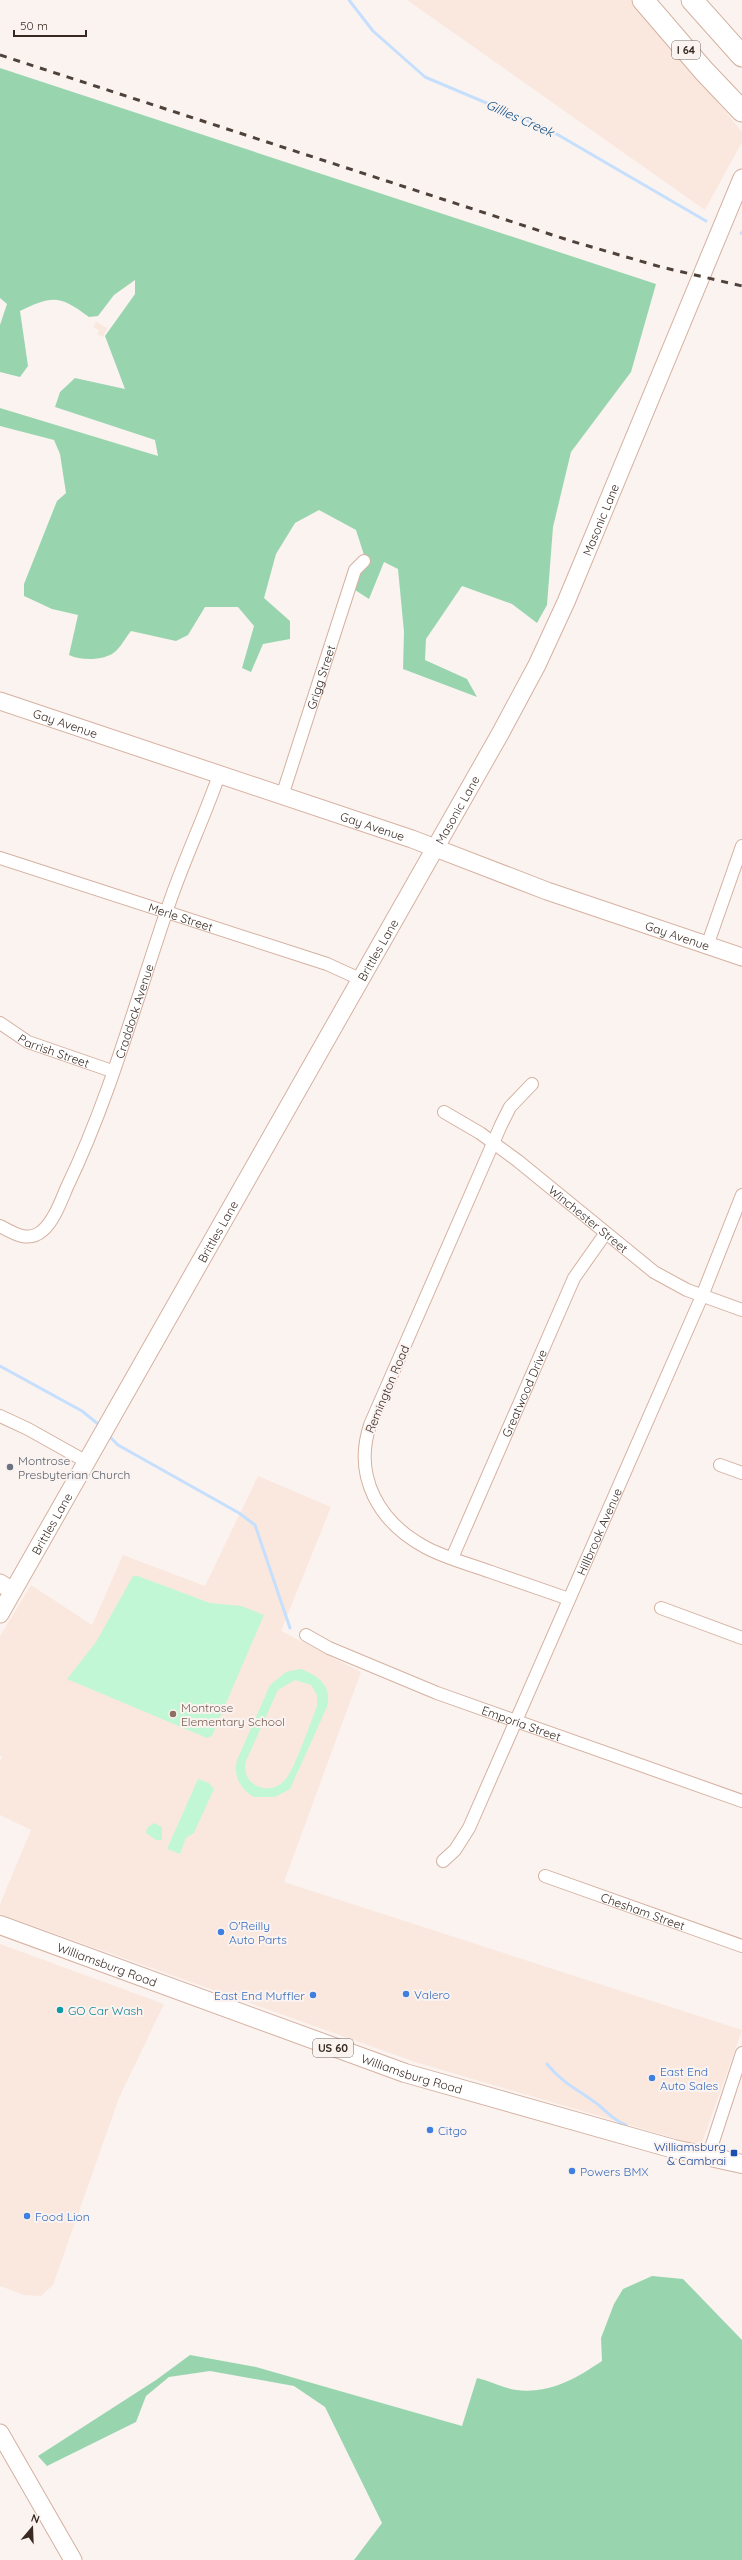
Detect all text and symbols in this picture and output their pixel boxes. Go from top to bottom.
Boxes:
scale bar [14,12,86,38]
text: 50 m [20,18,48,33]
road number: I 64 [672,41,700,59]
water label: Gillies Creek [484,96,557,140]
street label: Masonic Lane [579,481,622,558]
street label: Grigg Street [303,643,338,711]
street label: Gay Avenue [31,705,100,741]
street label: Masonic Lane [432,773,482,847]
street label: Gay Avenue [339,808,407,844]
street label: Merle Street [147,899,215,934]
street label: Brittles Lane [354,916,401,983]
street label: Gay Avenue [643,917,712,953]
street label: Craddock Avenue [111,962,156,1060]
street label: Parrish Street [15,1030,91,1070]
street label: Winchester Street [546,1182,631,1255]
street label: Brittles Lane [194,1198,241,1265]
street label: Remington Road [362,1343,412,1435]
street label: Greatwood Drive [498,1347,550,1439]
place label: Montrose Presbyterian Church [18,1453,130,1482]
marker: Montrose Presbyterian Church [5,1462,15,1472]
street label: Hillbrook Avenue [573,1485,625,1577]
street label: Brittles Lane [28,1490,75,1557]
place label: Montrose Elementary School [181,1700,285,1729]
street label: Emporia Street [480,1702,563,1744]
marker: Montrose Elementary School [168,1709,178,1719]
street label: Chesham Street [599,1889,687,1933]
place label: O'Reilly Auto Parts [229,1918,287,1947]
marker: O'Reilly Auto Parts [216,1927,226,1937]
street label: Williamsburg Road [55,1939,159,1989]
place label: Valero [414,1987,450,2002]
place label: East End Muffler [214,1988,305,2003]
marker: Valero [401,1989,411,1999]
marker: East End Muffler [308,1990,318,2000]
place label: GO Car Wash [68,2003,143,2018]
marker: GO Car Wash [55,2005,65,2015]
road number: US 60 [313,2039,353,2057]
street label: Williamsburg Road [359,2050,464,2096]
place label: East End Auto Sales [660,2064,718,2093]
marker: East End Auto Sales [647,2073,657,2083]
place label: Citgo [438,2123,467,2138]
marker: Citgo [425,2125,435,2135]
place label: Williamsburg & Cambrai [654,2139,726,2168]
marker: Williamsburg & Cambrai [729,2148,739,2158]
place label: Powers BMX [580,2164,649,2179]
marker: Powers BMX [567,2166,577,2176]
place label: Food Lion [35,2209,90,2224]
marker: Food Lion [22,2211,32,2221]
north arrow [12,2508,52,2548]
text: N [29,2511,41,2526]

